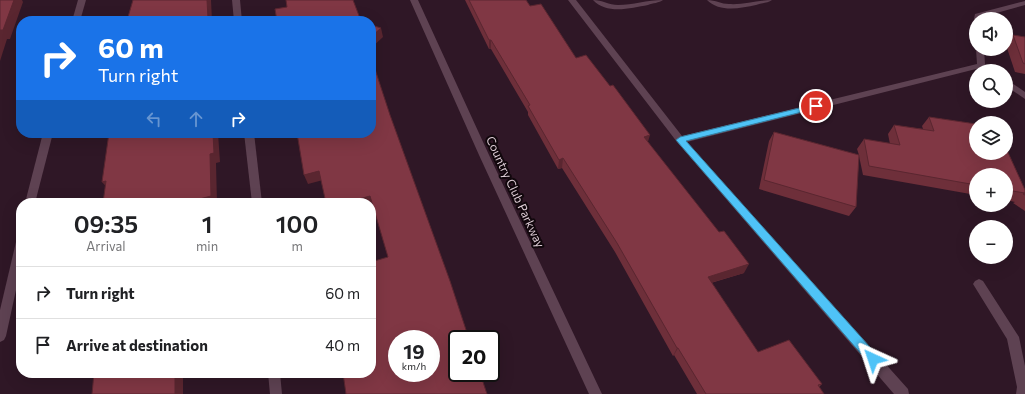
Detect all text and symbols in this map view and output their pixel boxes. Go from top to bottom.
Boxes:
map controls [969,12,1013,264]
button: sound [969,12,1013,56]
text: 60 m [98,30,164,64]
icon: right [32,32,84,84]
text: Turn right [98,64,178,86]
button: search [969,64,1013,108]
pin [799,89,833,123]
icon: arrive [805,95,827,117]
icon: left [143,108,165,130]
icon: ahead [185,108,207,130]
icon: right [227,108,249,130]
button: layers [969,116,1013,160]
street label: Country Club Parkway [484,134,548,250]
button: + [969,168,1013,212]
text: 09:35 [74,209,138,238]
text: 1 [202,209,212,238]
text: 100 [276,209,318,238]
button: − [969,220,1013,264]
text: Arrival [86,238,126,254]
text: min [196,238,218,254]
text: m [291,238,303,254]
icon: right [32,282,54,304]
text: Turn right [66,284,135,302]
text: 60 m [325,284,360,302]
speed limit sign: 20 [448,330,500,382]
icon: arrive [32,334,54,356]
text: Arrive at destination [66,336,208,354]
text: 40 m [325,336,360,354]
position arrow [852,338,894,380]
text: 19 [403,339,425,363]
text: km/h [402,360,426,372]

